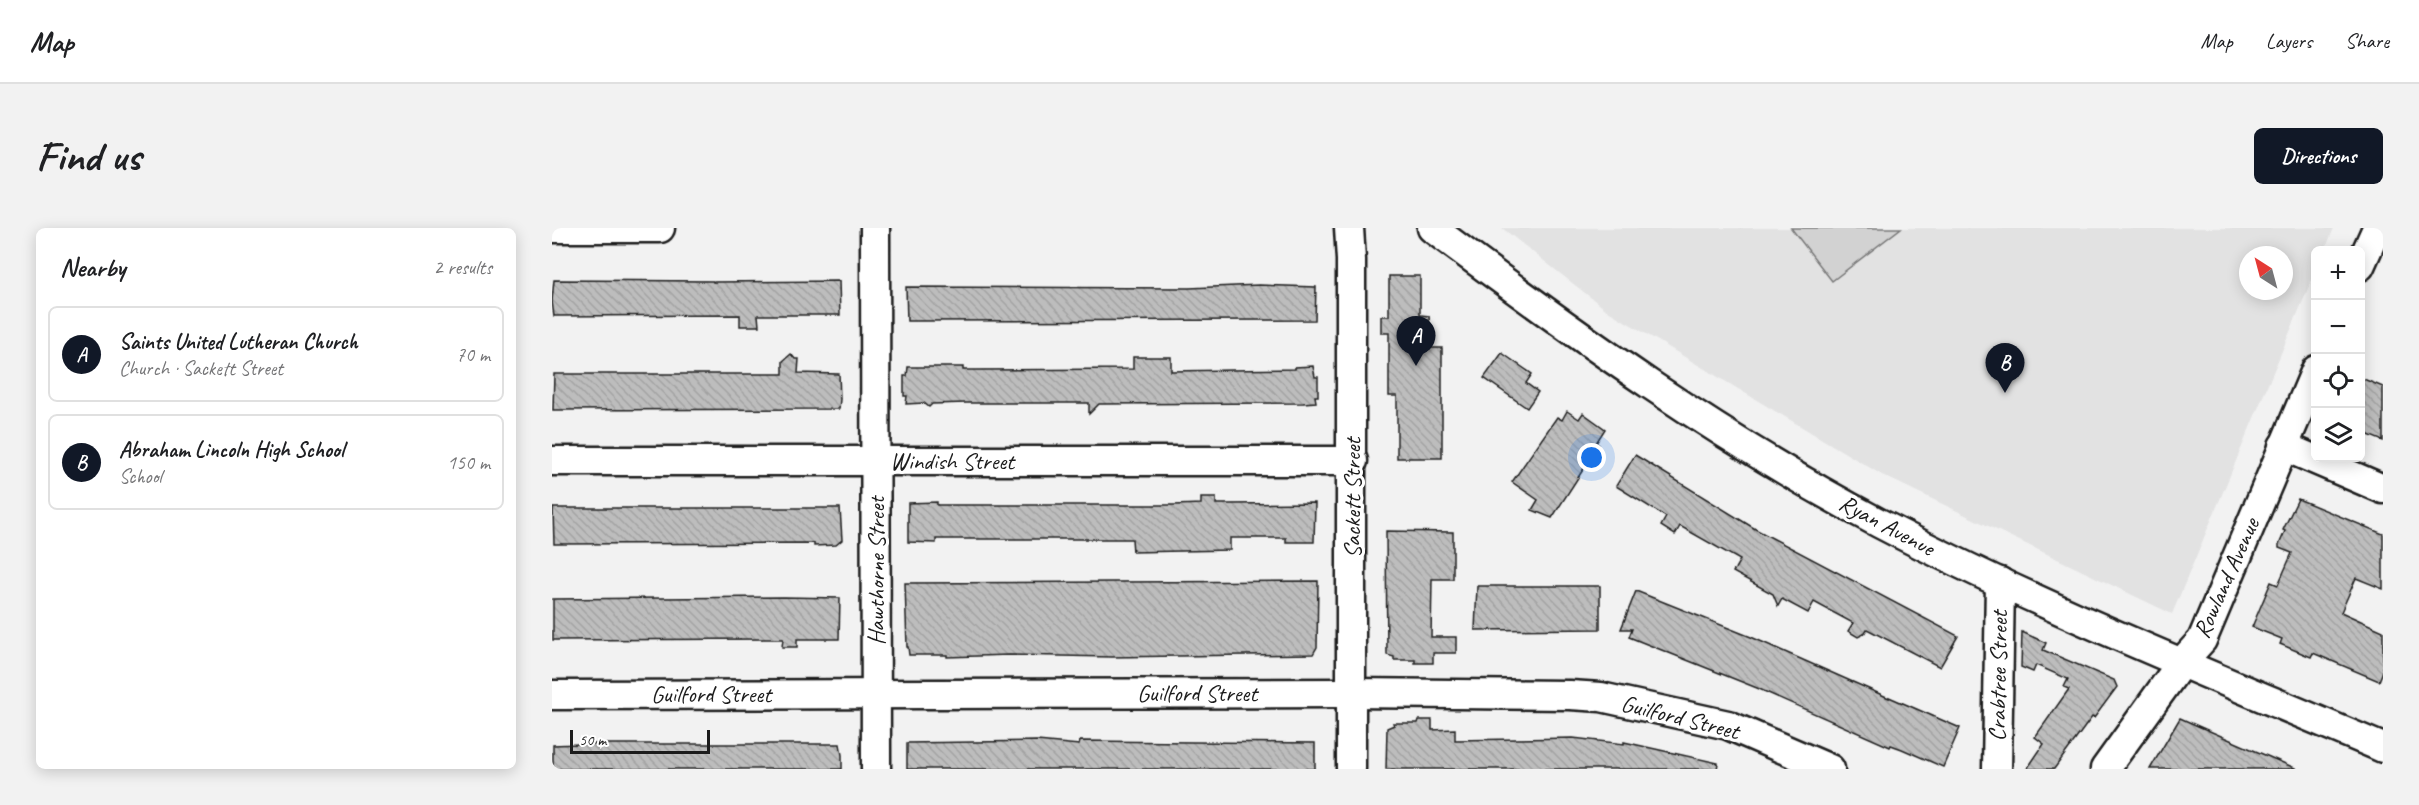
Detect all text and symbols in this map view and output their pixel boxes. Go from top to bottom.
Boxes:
text: Map [30,24,73,59]
text: Map [2200,28,2233,54]
text: Layers [2266,28,2312,54]
text: Share [2345,28,2389,54]
button: Directions [2254,128,2383,184]
text: Find us [36,130,141,183]
north arrow [2239,246,2293,300]
map controls [2311,246,2365,462]
button: + [2311,246,2365,300]
text: Nearby [60,251,125,284]
text: 2 results [433,255,492,280]
button: − [2311,300,2365,354]
pin: A [1396,316,1436,366]
text: Saints United Lutheran Church [119,328,358,356]
text: A [76,342,87,367]
text: 70 m [456,342,490,367]
pin: B [1986,344,2024,393]
button: locate [2311,354,2365,408]
text: Church · Sackett Street [119,356,283,381]
button: layers [2311,408,2365,462]
text: Abraham Lincoln High School [119,436,344,464]
street label: Sackett Street [1337,436,1367,558]
your location [1577,443,1606,472]
street label: Windish Street [890,446,1016,476]
text: B [76,450,87,475]
text: 150 m [447,450,490,475]
text: School [119,464,162,489]
street label: Ryan Avenue [1834,487,1942,564]
street label: Hawthorne Street [861,495,891,645]
street label: Rowland Avenue [2186,511,2267,643]
street label: Crabtree Street [1982,608,2014,742]
street label: Guilford Street [1137,678,1259,708]
street label: Guilford Street [651,679,773,709]
street label: Guilford Street [1618,688,1744,747]
scale bar [570,727,710,754]
text: 50 m [579,730,606,750]

